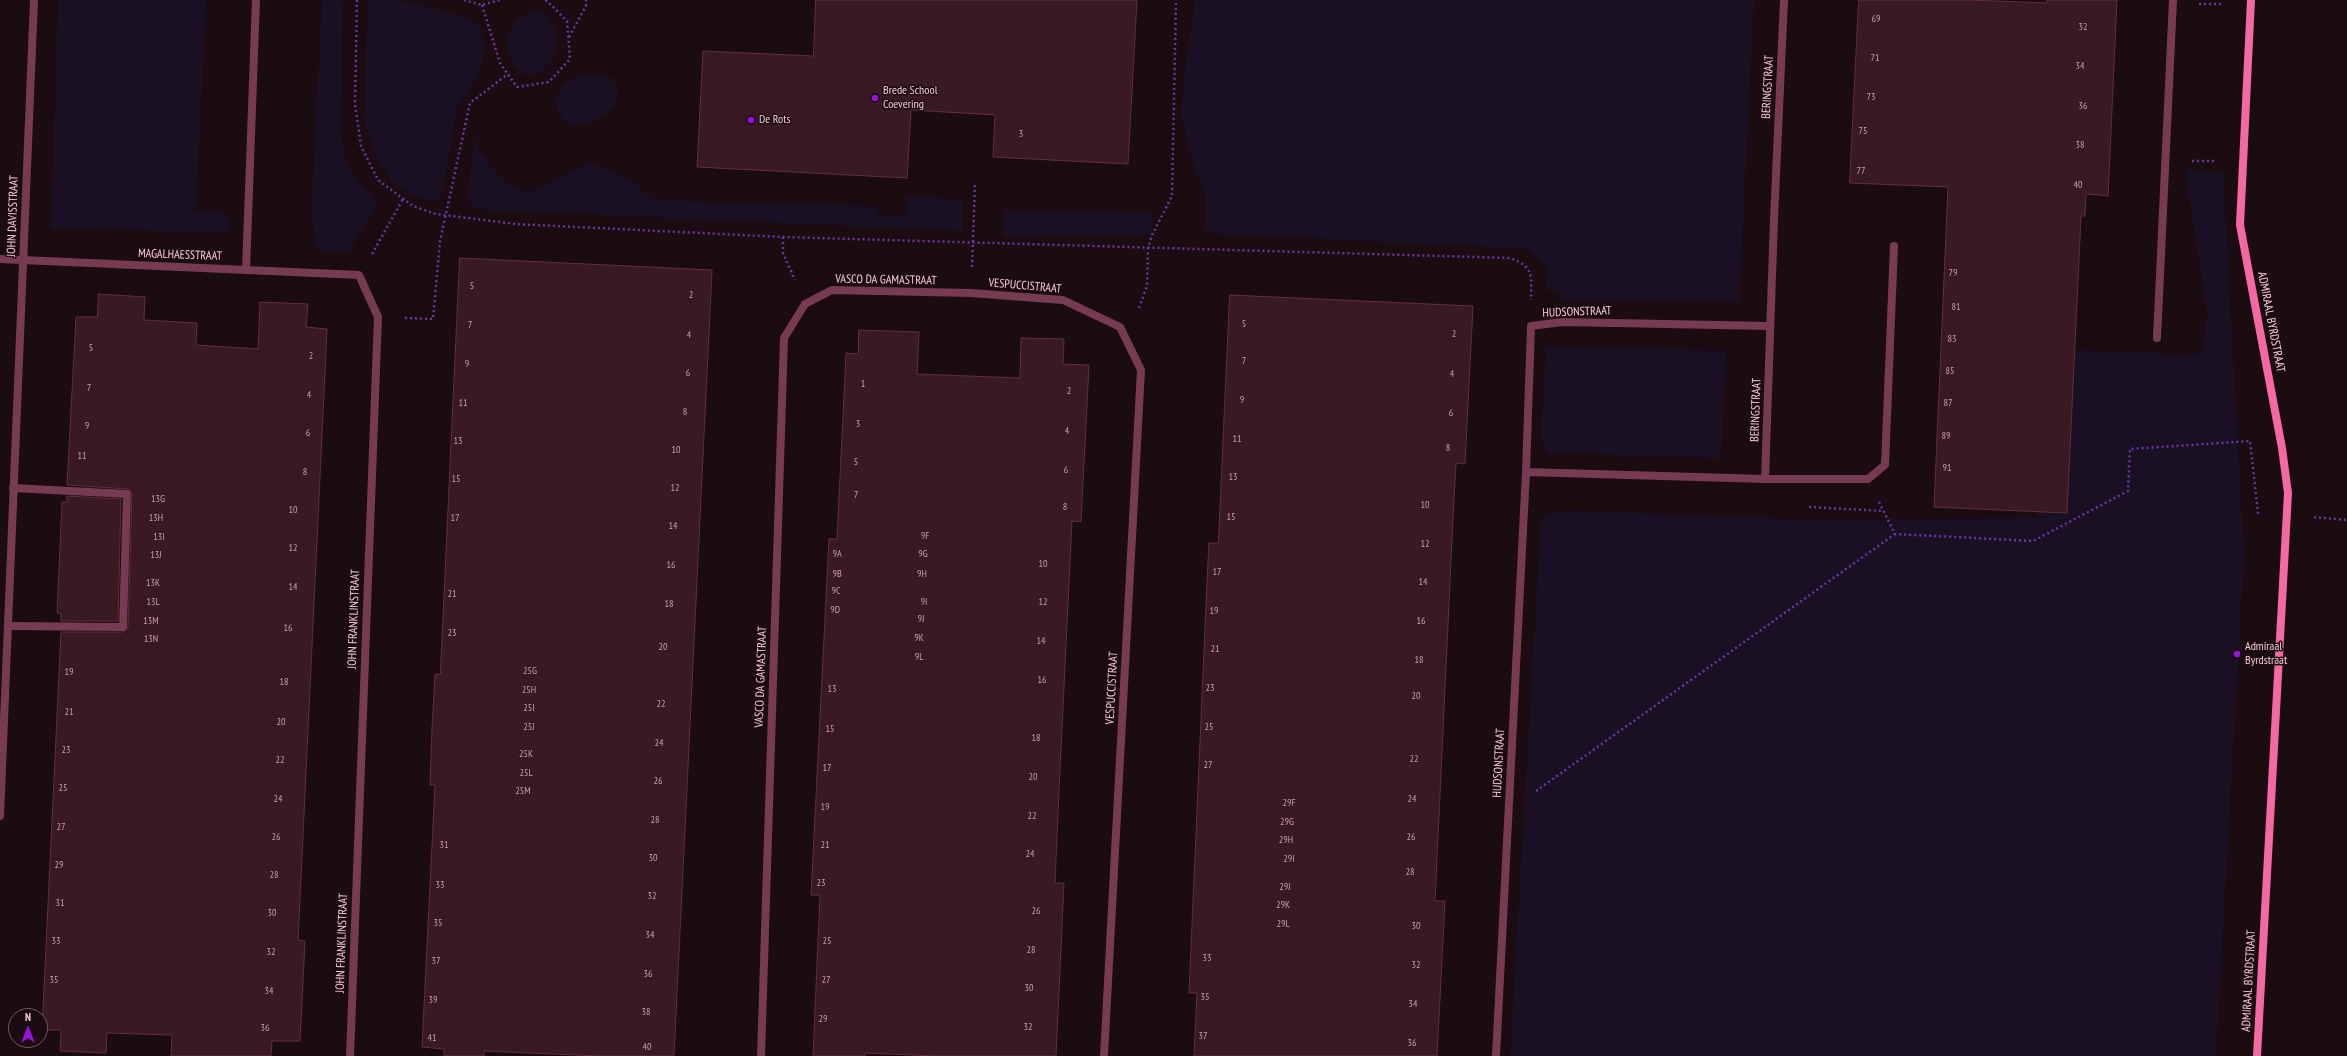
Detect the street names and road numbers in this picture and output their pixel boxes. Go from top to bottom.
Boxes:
street label: BERINGSTRAAT [1759,55,1777,119]
street label: JOHN DAVISSTRAAT [4,175,22,257]
street label: MAGALHAESSTRAAT [138,246,222,264]
street label: ADMIRAAL BYRDSTRAAT [2254,271,2288,373]
street label: VASCO DA GAMASTRAAT [835,272,937,288]
street label: VESPUCCISTRAAT [988,276,1062,296]
street label: HUDSONSTRAAT [1542,304,1612,320]
street label: BERINGSTRAAT [1748,378,1764,442]
street label: JOHN FRANKLINSTRAAT [345,569,363,669]
street label: VASCO DA GAMASTRAAT [752,626,770,728]
street label: VESPUCCISTRAAT [1103,651,1121,725]
street label: HUDSONSTRAAT [1490,728,1508,798]
street label: JOHN FRANKLINSTRAAT [333,893,351,993]
street label: ADMIRAAL BYRDSTRAAT [2239,930,2259,1032]

